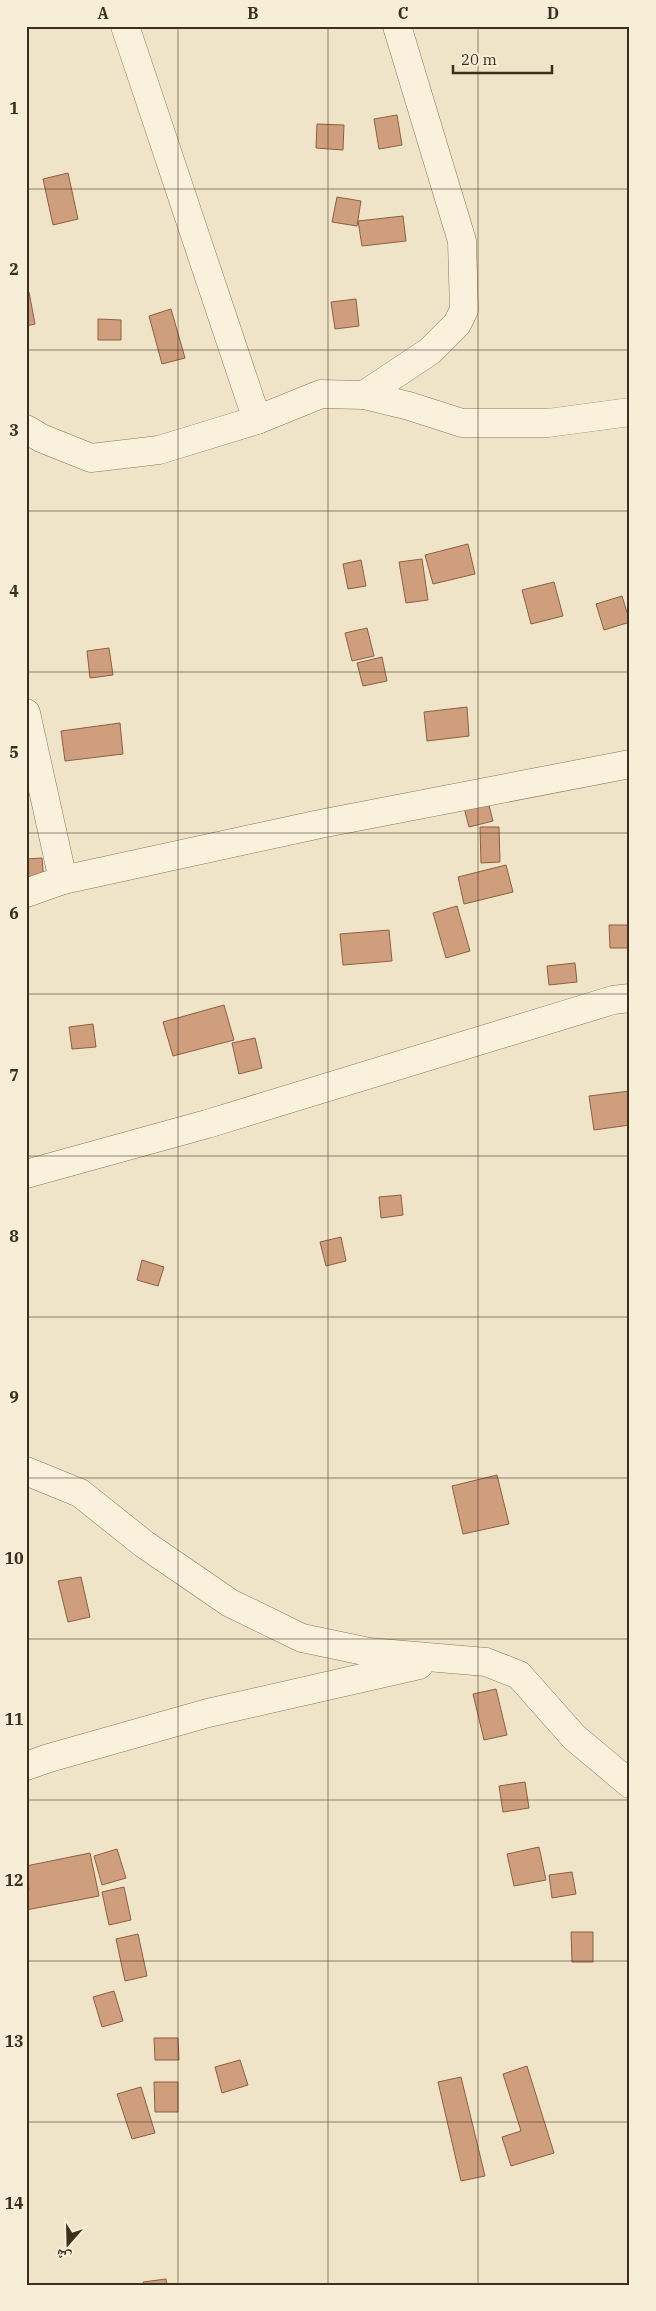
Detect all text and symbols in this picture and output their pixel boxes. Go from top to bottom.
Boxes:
text: A [97,3,109,23]
text: B [247,3,259,23]
text: C [398,3,408,23]
text: D [547,3,559,23]
scale bar [453,42,552,74]
text: 20 m [461,50,497,69]
text: 1 [9,98,19,118]
text: 2 [9,259,19,279]
text: 3 [9,420,19,440]
text: 4 [9,581,19,601]
text: 5 [9,742,19,762]
text: 6 [9,903,19,923]
text: 7 [9,1065,19,1085]
text: 8 [9,1226,19,1246]
text: 9 [9,1387,19,1407]
text: 10 [4,1548,24,1568]
text: 11 [4,1709,24,1729]
text: 12 [4,1870,24,1890]
text: 13 [4,2031,24,2051]
text: 14 [4,2193,24,2213]
north arrow [42,2218,92,2268]
text: ش [53,2245,74,2267]

